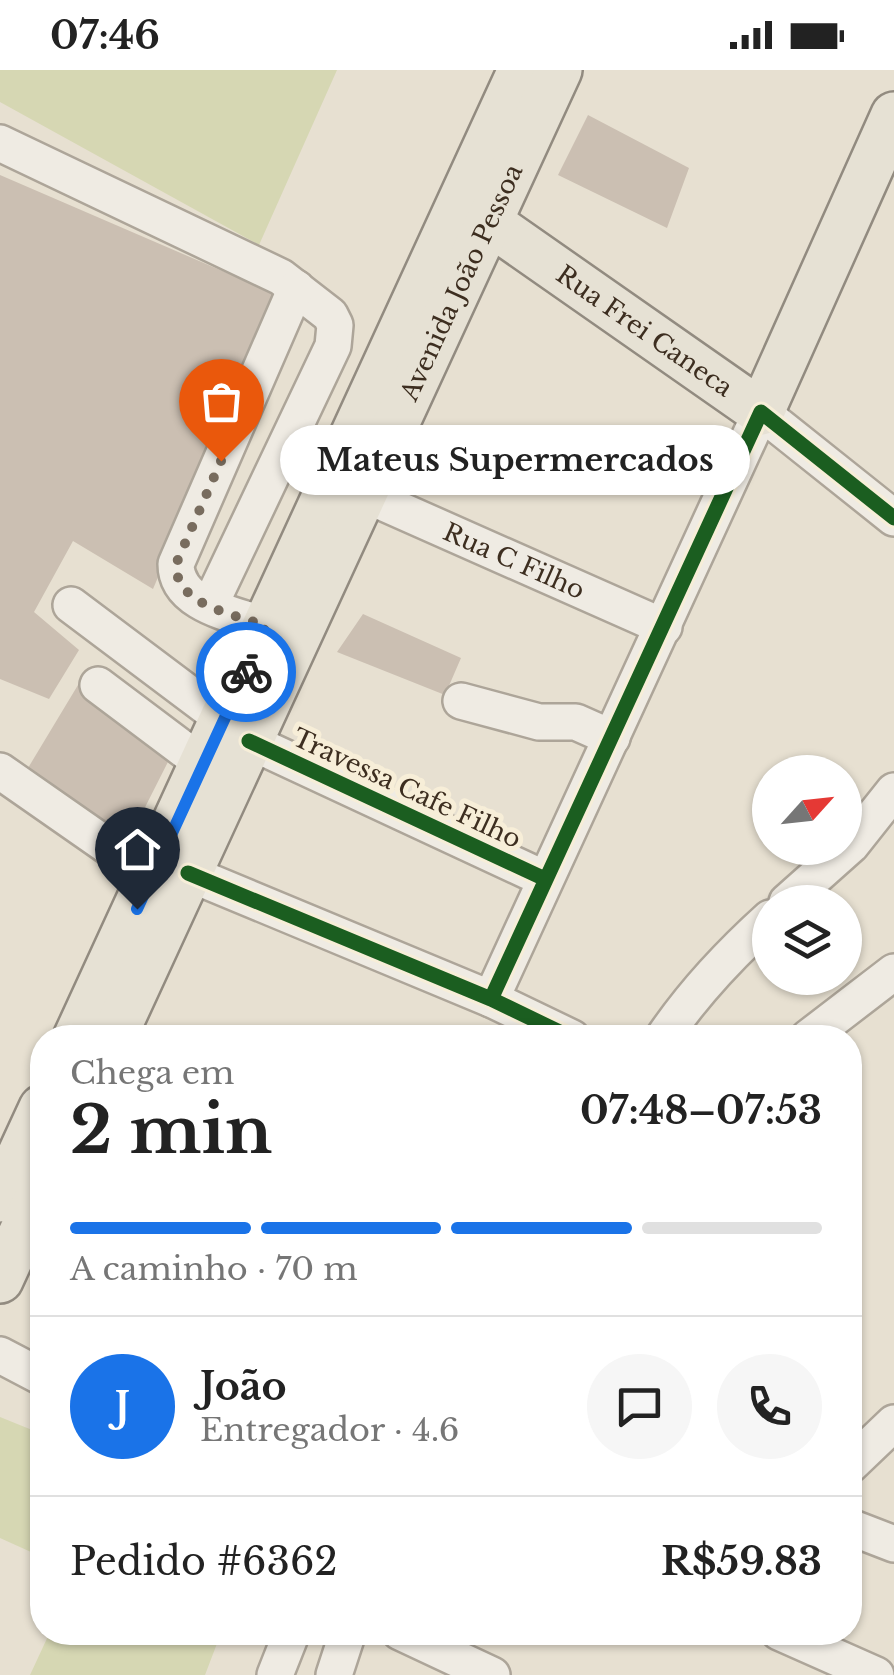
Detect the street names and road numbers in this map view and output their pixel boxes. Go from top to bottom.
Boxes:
street label: Avenida João Pessoa [393,159,530,407]
street label: Rua Frei Caneca [550,259,739,404]
street label: Rua C Filho [438,516,589,606]
street label: Travessa Cafe Filho [288,722,526,855]

